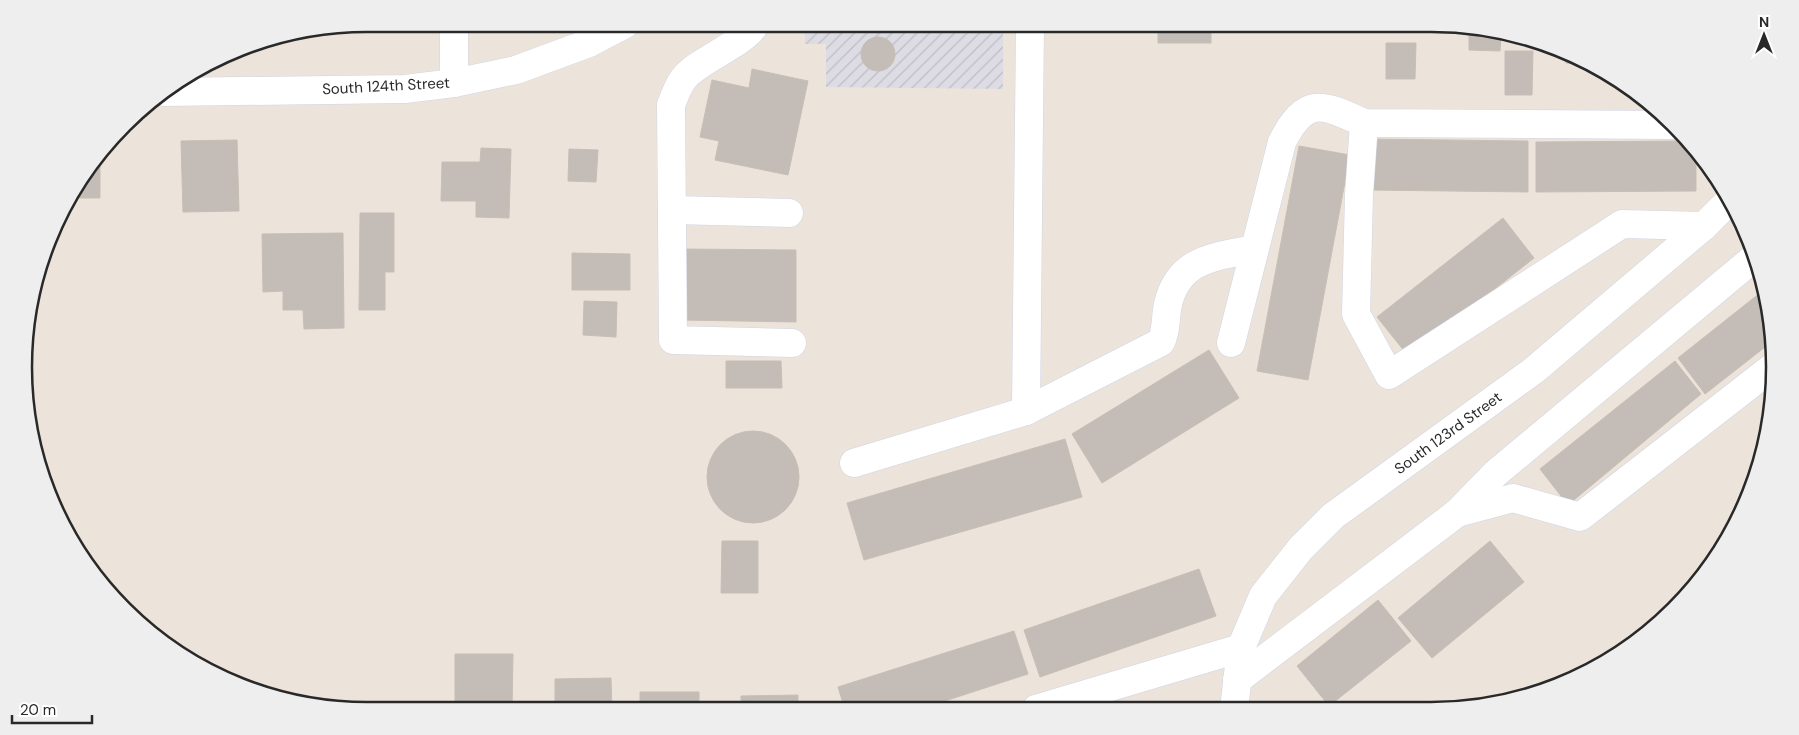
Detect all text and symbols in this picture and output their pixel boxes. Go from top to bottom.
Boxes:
north arrow [1739,10,1789,60]
text: N [1759,13,1769,31]
street label: South 124th Street [322,73,450,99]
street label: South 123rd Street [1390,387,1506,479]
scale bar [12,692,92,724]
text: 20 m [20,700,56,720]

